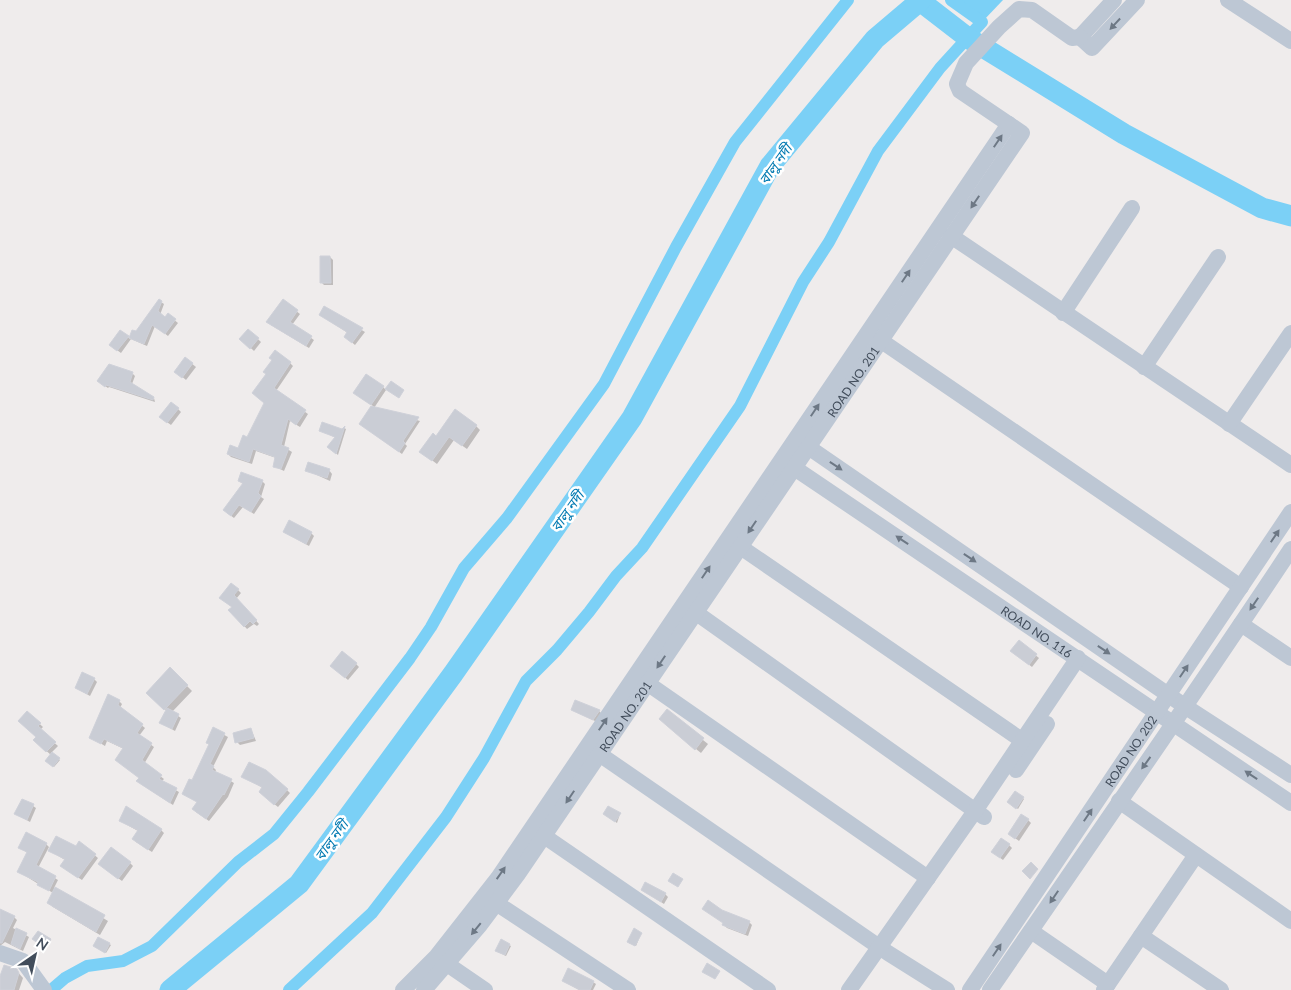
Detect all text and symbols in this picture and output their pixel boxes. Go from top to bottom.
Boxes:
one-way arrow [1109,18,1121,30]
one-way arrow [993,134,1002,148]
water label: বালু নদী [755,138,798,188]
one-way arrow [970,195,979,209]
one-way arrow [902,269,911,282]
street label: ROAD NO. 201 [824,343,882,420]
one-way arrow [811,403,820,417]
one-way arrow [830,461,843,471]
water label: বালু নদী [547,485,590,535]
one-way arrow [747,520,757,534]
one-way arrow [1270,529,1280,543]
one-way arrow [896,535,909,545]
one-way arrow [964,553,977,563]
one-way arrow [701,565,711,579]
one-way arrow [1250,597,1259,611]
street label: ROAD NO. 116 [998,602,1075,661]
one-way arrow [1098,645,1111,655]
one-way arrow [656,655,666,668]
one-way arrow [1179,664,1189,678]
street label: ROAD NO. 201 [596,678,655,755]
street label: ROAD NO. 202 [1101,712,1160,789]
one-way arrow [598,717,608,731]
one-way arrow [1141,756,1152,769]
one-way arrow [1244,770,1258,780]
one-way arrow [566,790,575,803]
one-way arrow [1083,808,1093,821]
water label: বালু নদী [311,814,354,864]
one-way arrow [496,866,506,879]
one-way arrow [1049,890,1059,903]
one-way arrow [471,922,482,935]
north arrow [10,930,60,980]
text: N [33,934,52,954]
one-way arrow [993,943,1002,956]

